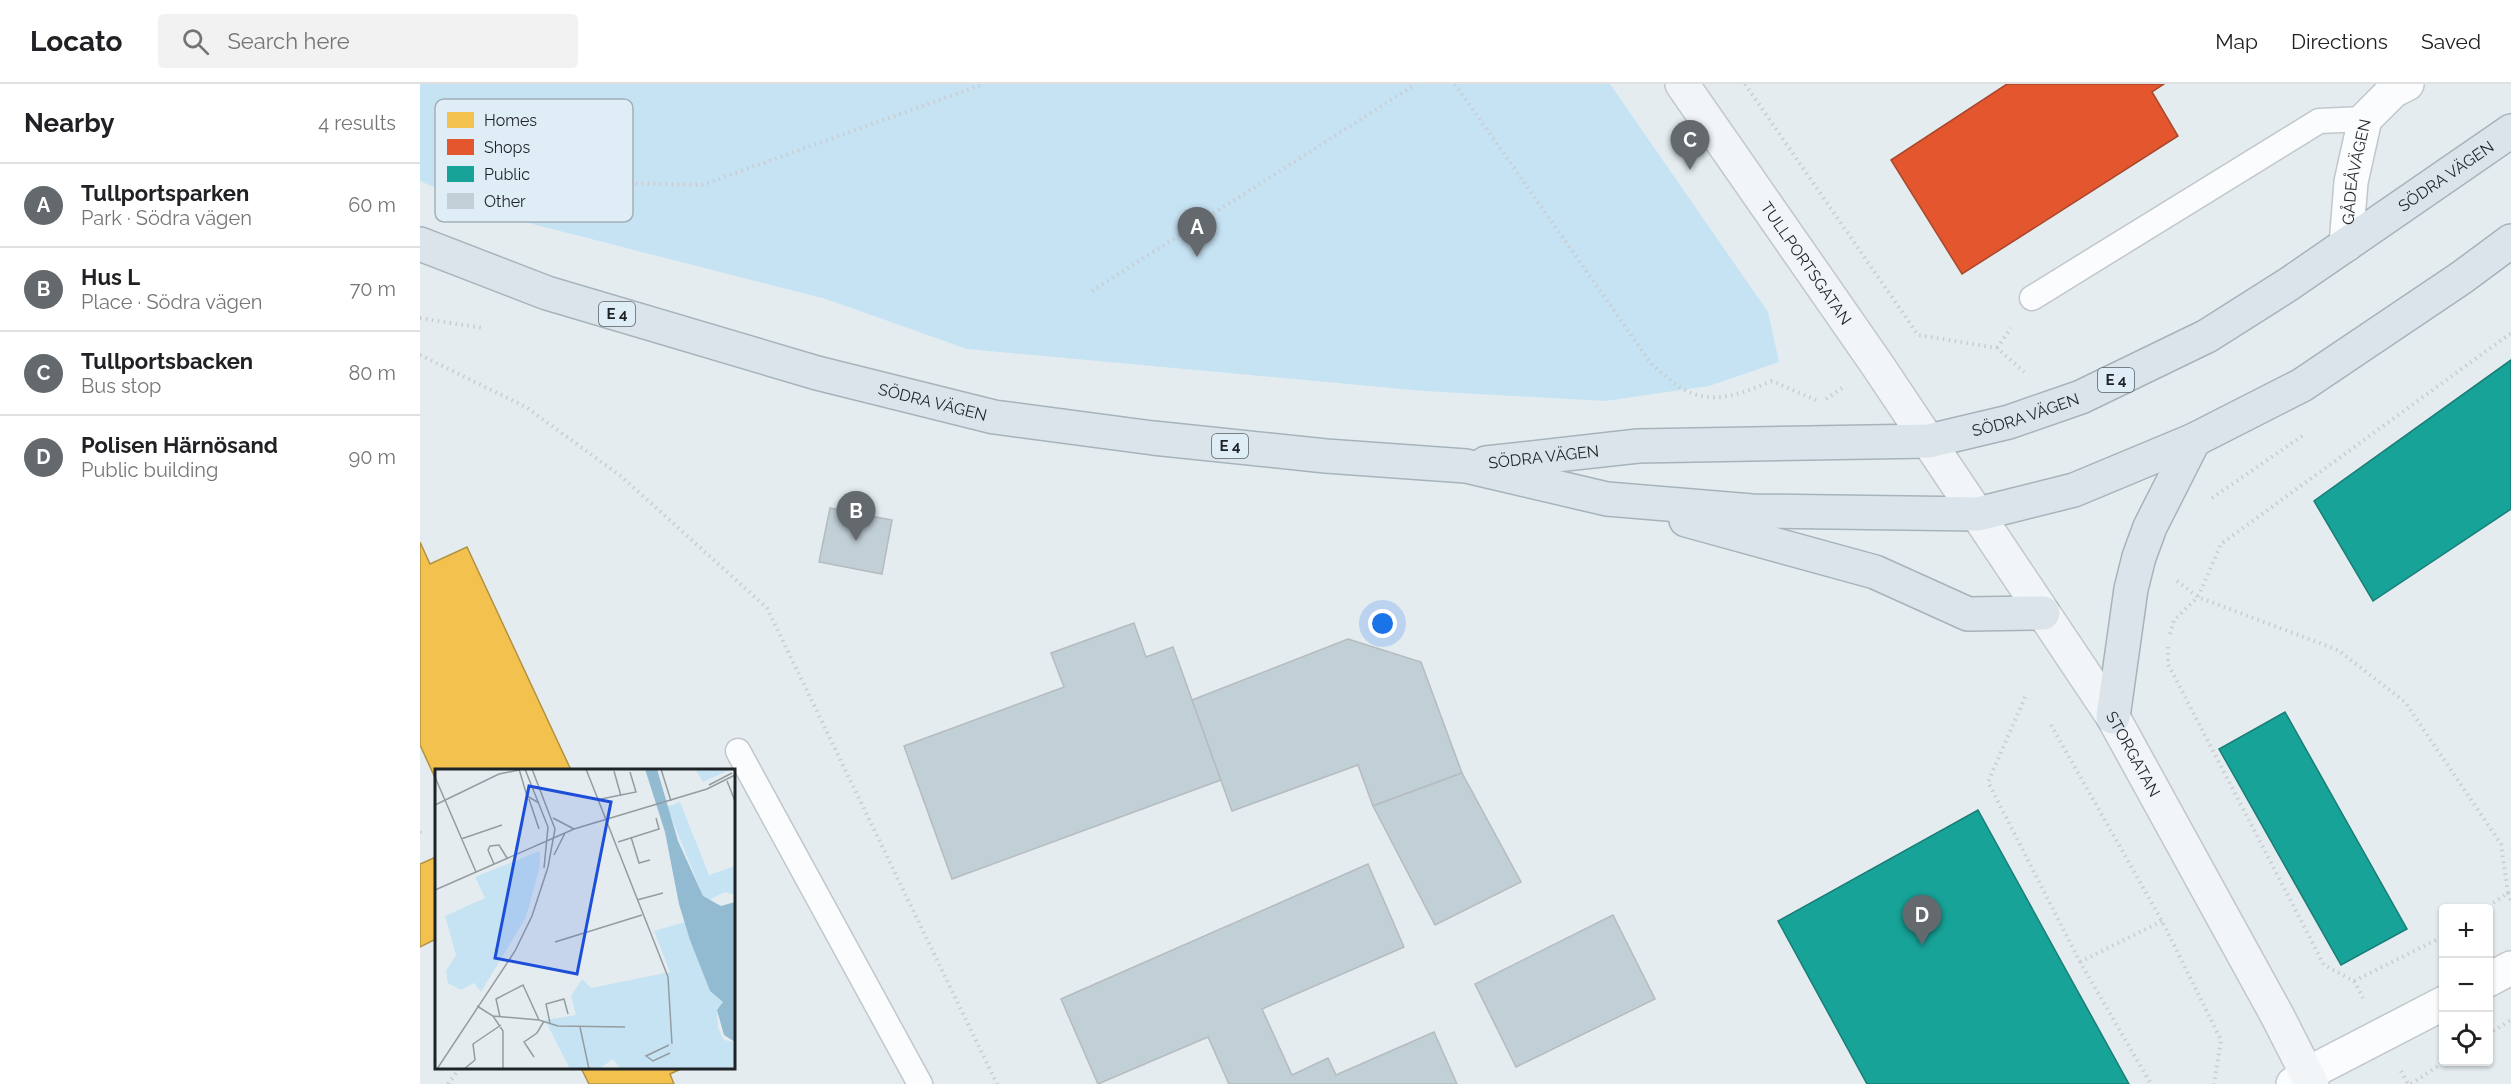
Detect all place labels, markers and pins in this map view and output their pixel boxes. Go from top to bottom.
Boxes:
pin: C [1670,120,1710,170]
pin: A [1178,208,1216,257]
pin: B [836,492,876,541]
pin: D [1902,896,1942,945]

